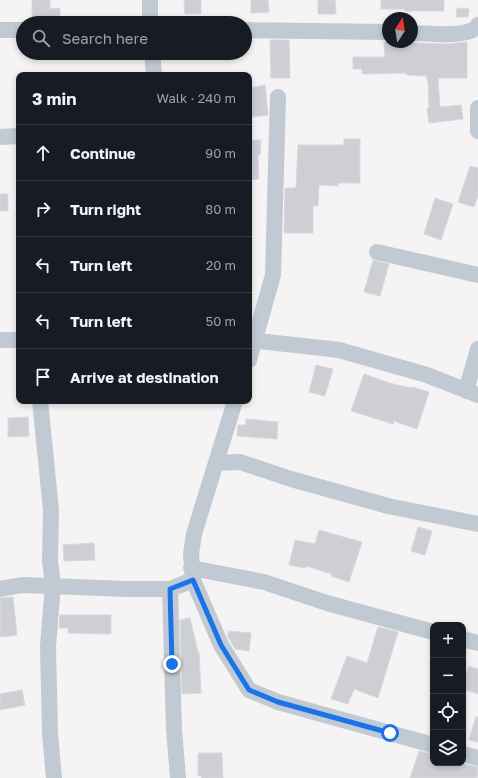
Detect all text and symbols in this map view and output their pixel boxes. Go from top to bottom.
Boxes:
north arrow [382,12,418,48]
search box [16,16,252,60]
icon: search [30,27,52,49]
text: Search here [62,29,148,47]
text: 3 min [32,88,76,109]
text: Walk · 240 m [157,90,236,106]
icon: ahead [32,142,54,164]
text: Continue [70,144,136,162]
text: 90 m [205,145,236,161]
icon: right [32,198,54,220]
text: Turn right [70,200,141,218]
text: 80 m [205,201,236,217]
icon: left [32,254,54,276]
text: Turn left [70,256,132,274]
text: 20 m [206,257,236,273]
icon: left [32,310,54,332]
text: Turn left [70,312,132,330]
text: 50 m [206,313,236,329]
icon: arrive [32,366,54,388]
text: Arrive at destination [70,368,219,386]
map controls [430,622,466,766]
button: + [430,622,466,658]
route end [163,655,181,673]
button: − [430,658,466,694]
button: locate [430,694,466,730]
route start [381,724,399,742]
button: layers [430,730,466,766]

